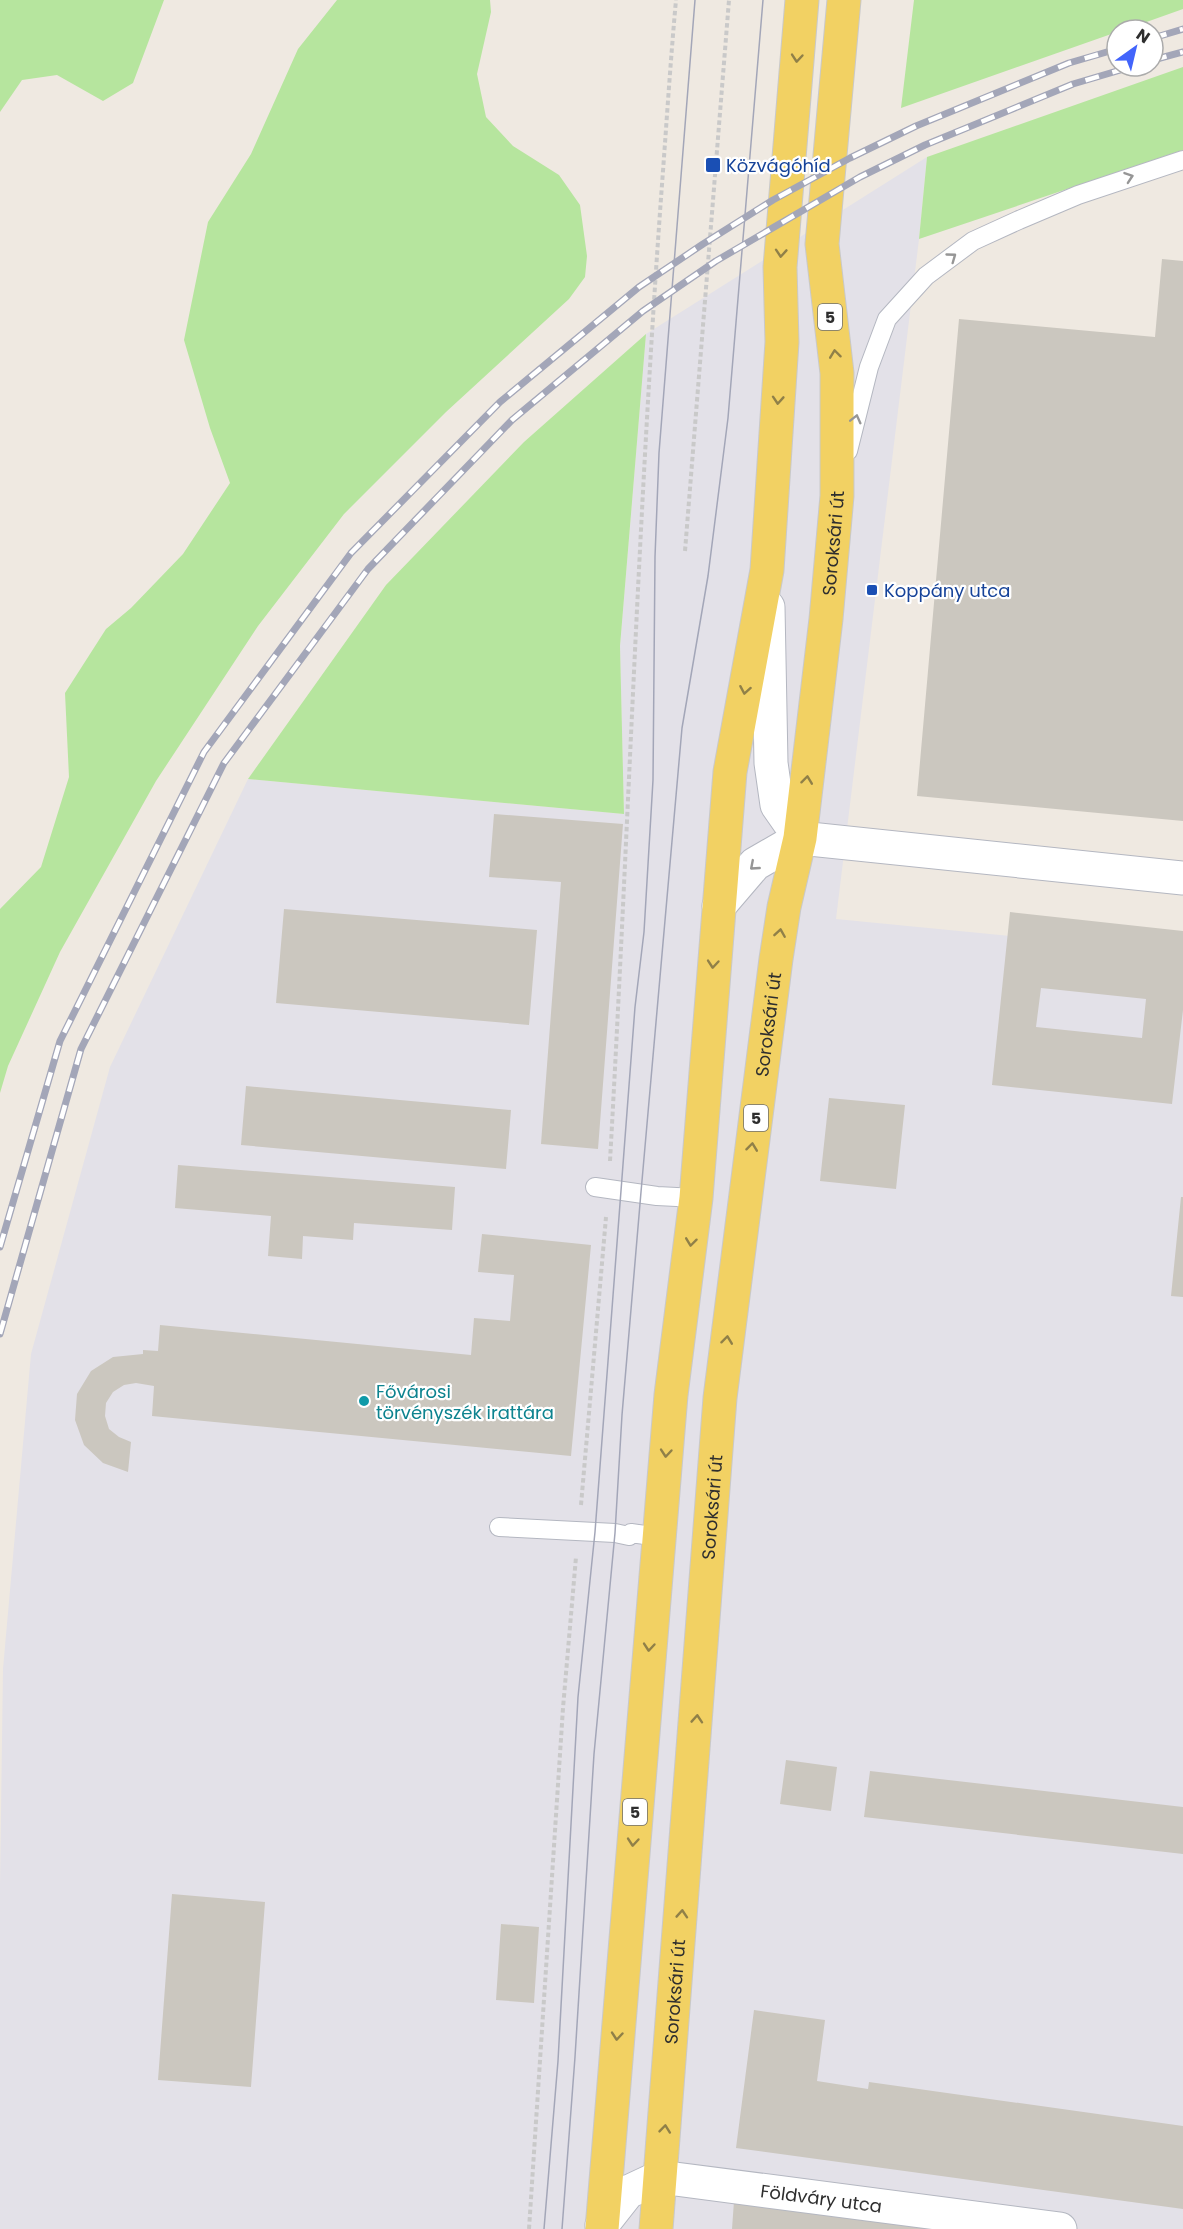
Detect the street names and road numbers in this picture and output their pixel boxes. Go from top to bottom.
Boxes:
road number: 5 [818,304,842,330]
street label: Soroksári út [816,491,850,597]
street label: Soroksári út [749,971,787,1078]
road number: 5 [744,1105,768,1131]
street label: Soroksári út [695,1454,728,1561]
road number: 5 [623,1799,647,1825]
street label: Soroksári út [658,1938,691,2045]
street label: Földváry utca [759,2178,884,2218]

